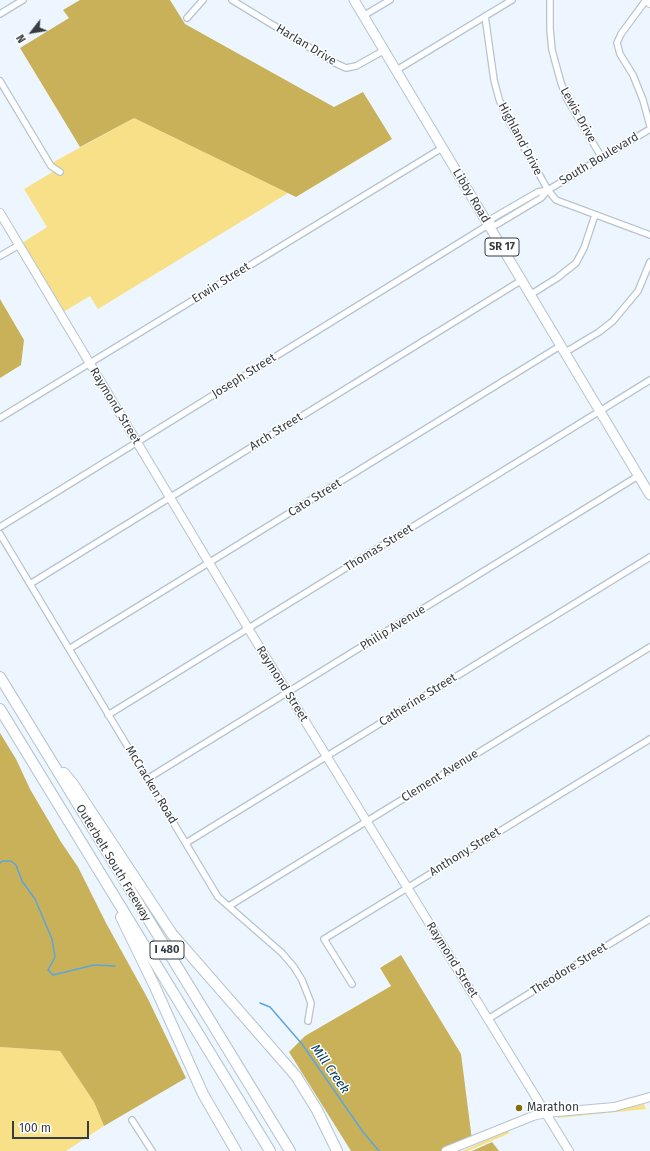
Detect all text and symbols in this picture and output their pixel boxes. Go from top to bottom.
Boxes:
north arrow [12,12,52,52]
street label: Harlan Drive [273,21,339,69]
text: N [14,32,29,45]
street label: Lewis Drive [557,85,599,145]
street label: Highland Drive [495,100,545,178]
street label: South Boulevard [557,130,641,188]
street label: Libby Road [449,166,493,226]
road number: SR 17 [485,238,519,256]
street label: Erwin Street [189,259,253,307]
street label: Joseph Street [209,351,279,401]
street label: Raymond Street [87,365,143,447]
street label: Arch Street [247,410,305,454]
street label: Cato Street [286,476,344,520]
street label: Thomas Street [342,521,416,575]
street label: Philip Avenue [358,602,428,654]
street label: Raymond Street [253,643,311,725]
street label: Catherine Street [377,670,459,730]
street label: McCracken Road [122,743,180,827]
street label: Clement Avenue [399,747,481,805]
street label: Outerbelt South Freeway [72,802,154,924]
street label: Anthony Street [427,824,503,880]
street label: Raymond Street [423,919,481,1001]
street label: Theodore Street [528,940,610,998]
road number: I 480 [150,941,184,959]
water label: Mill Creek [307,1041,353,1097]
place label: Marathon [527,1101,579,1115]
marker: Marathon [514,1103,524,1113]
scale bar [14,1113,91,1139]
text: 100 m [19,1121,51,1135]

